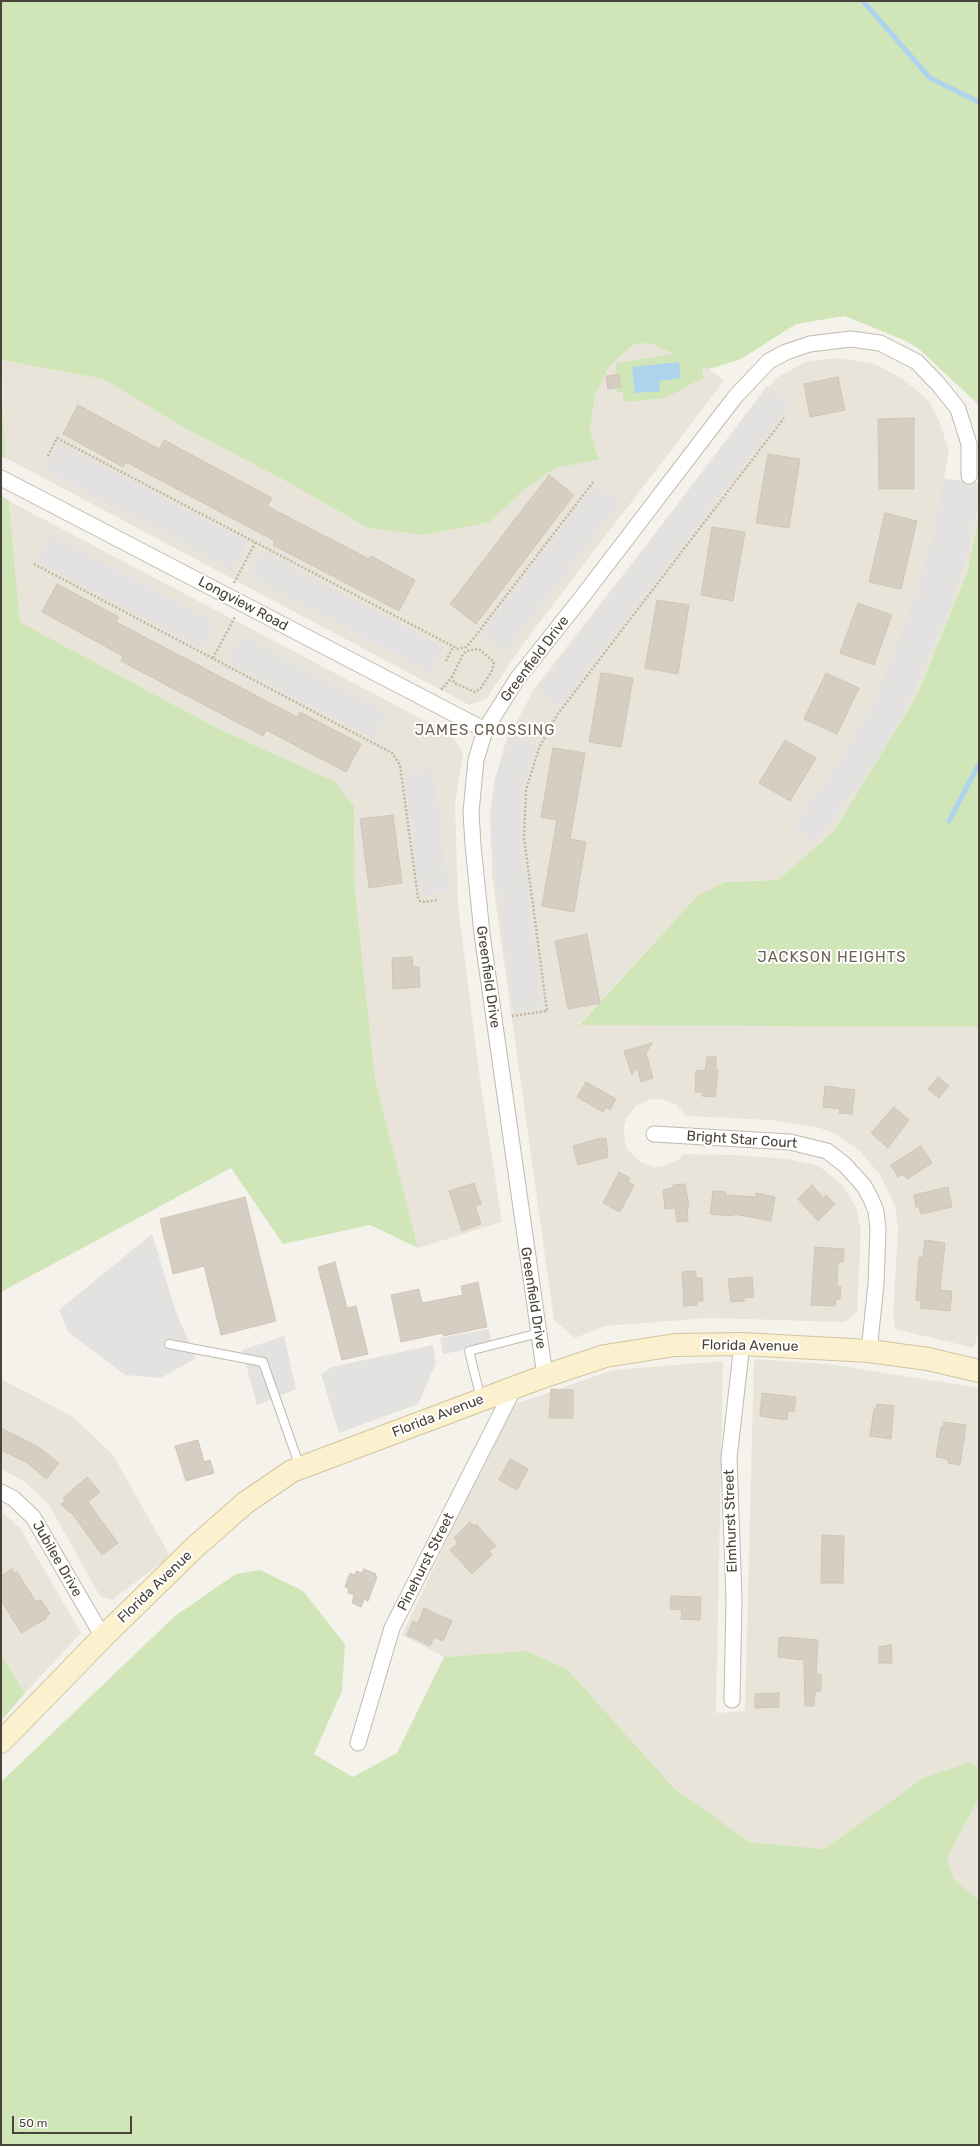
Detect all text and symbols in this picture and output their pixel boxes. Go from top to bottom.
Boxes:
street label: Longview Road [195,573,291,635]
street label: Greenfield Drive [497,613,573,705]
district label: JAMES CROSSING [415,722,555,740]
street label: Greenfield Drive [473,925,503,1029]
district label: JACKSON HEIGHTS [757,949,907,967]
street label: Bright Star Court [686,1128,798,1152]
street label: Greenfield Drive [517,1246,549,1350]
street label: Florida Avenue [701,1337,799,1355]
street label: Florida Avenue [390,1391,486,1441]
street label: Elmhurst Street [721,1469,741,1573]
street label: Pinehurst Street [394,1510,458,1614]
street label: Jubilee Drive [28,1518,86,1600]
street label: Florida Avenue [114,1547,196,1627]
scale bar [14,2108,134,2134]
text: 50 m [19,2116,47,2130]

